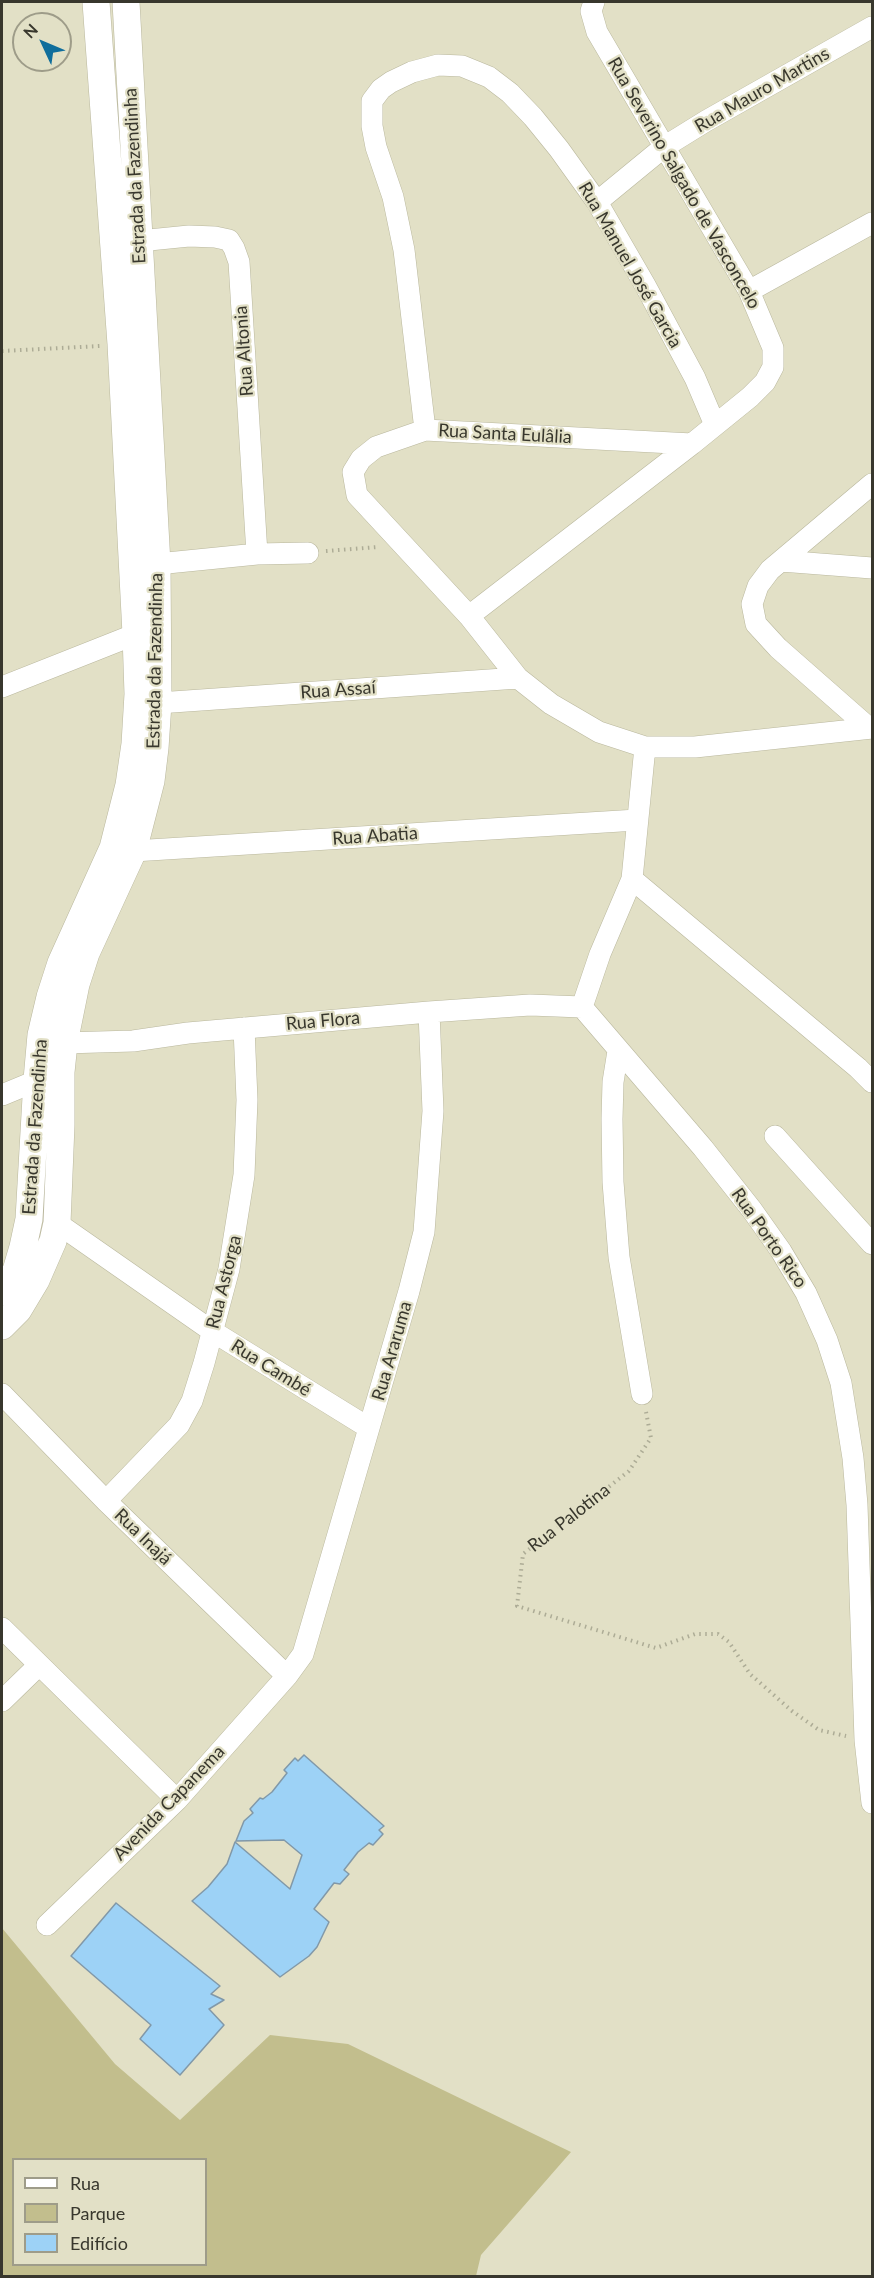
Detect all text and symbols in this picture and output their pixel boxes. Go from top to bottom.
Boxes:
north arrow [12,12,72,72]
text: N [19,20,41,42]
street label: Rua Mauro Martins [691,43,833,137]
street label: Rua Severino Salgado de Vasconcelo [603,53,765,313]
street label: Estrada da Fazendinha [120,88,150,264]
street label: Rua Manuel José Garcia [574,178,686,352]
street label: Rua Altonia [230,305,258,397]
street label: Rua Santa Eulâlia [438,420,572,448]
street label: Estrada da Fazendinha [143,573,167,749]
street label: Rua Assaí [300,677,376,703]
street label: Rua Abatia [332,822,418,850]
street label: Rua Flora [285,1007,361,1035]
street label: Estrada da Fazendinha [18,1039,52,1215]
street label: Rua Porto Rico [727,1184,811,1292]
street label: Rua Astorga [202,1233,246,1331]
street label: Rua Araruma [368,1299,416,1403]
street label: Rua Cambé [227,1335,315,1401]
street label: Rua Palotina [524,1479,614,1557]
street label: Rua Inajá [110,1504,176,1570]
street label: Avenida Capanema [109,1741,229,1865]
legend [12,2158,207,2266]
text: Rua [70,2172,100,2194]
text: Parque [70,2202,125,2224]
text: Edifício [70,2232,128,2254]

